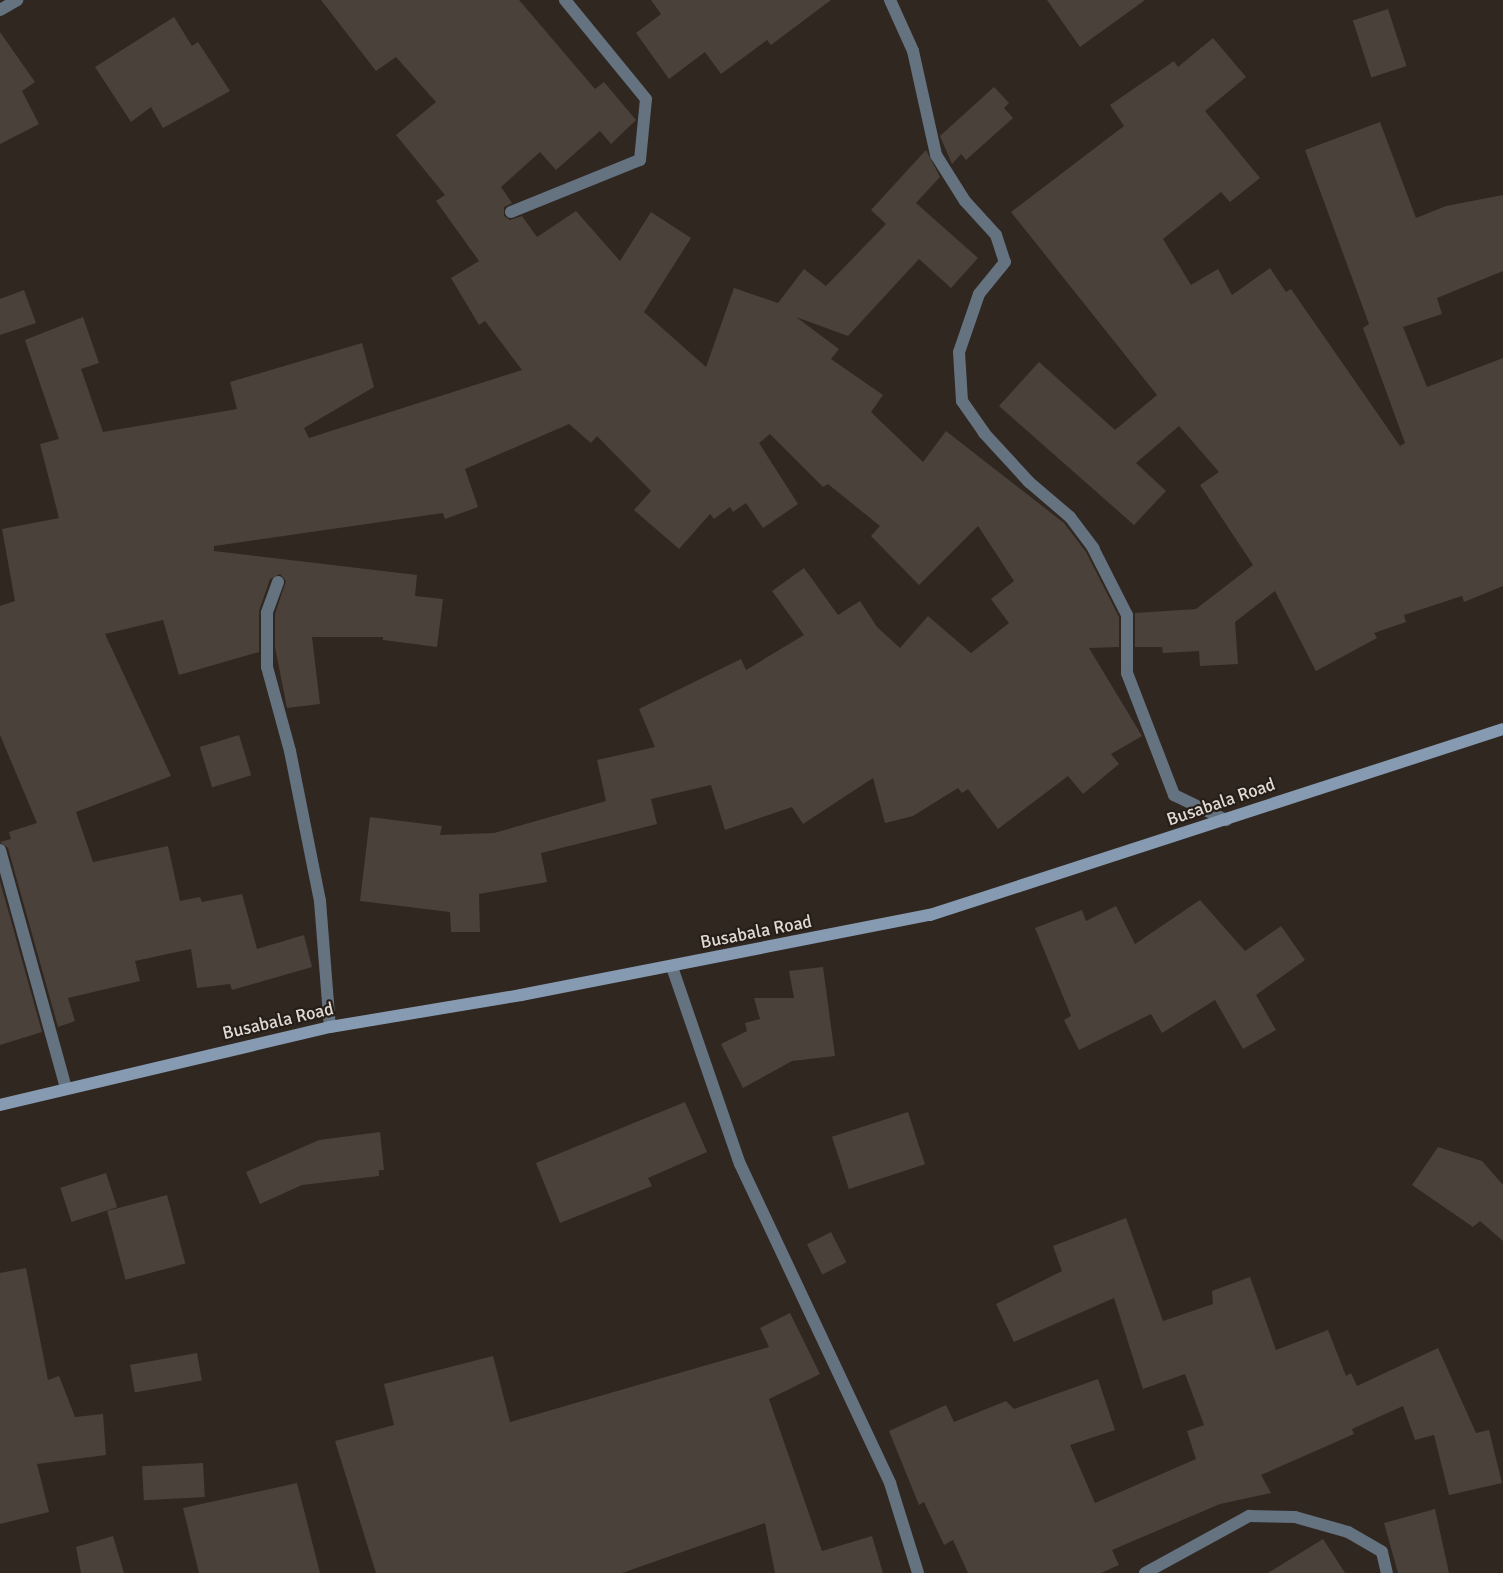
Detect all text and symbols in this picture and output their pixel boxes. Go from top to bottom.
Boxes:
street label: Busabala Road [1164,773,1278,831]
street label: Busabala Road [698,911,814,953]
street label: Busabala Road [220,998,336,1044]

